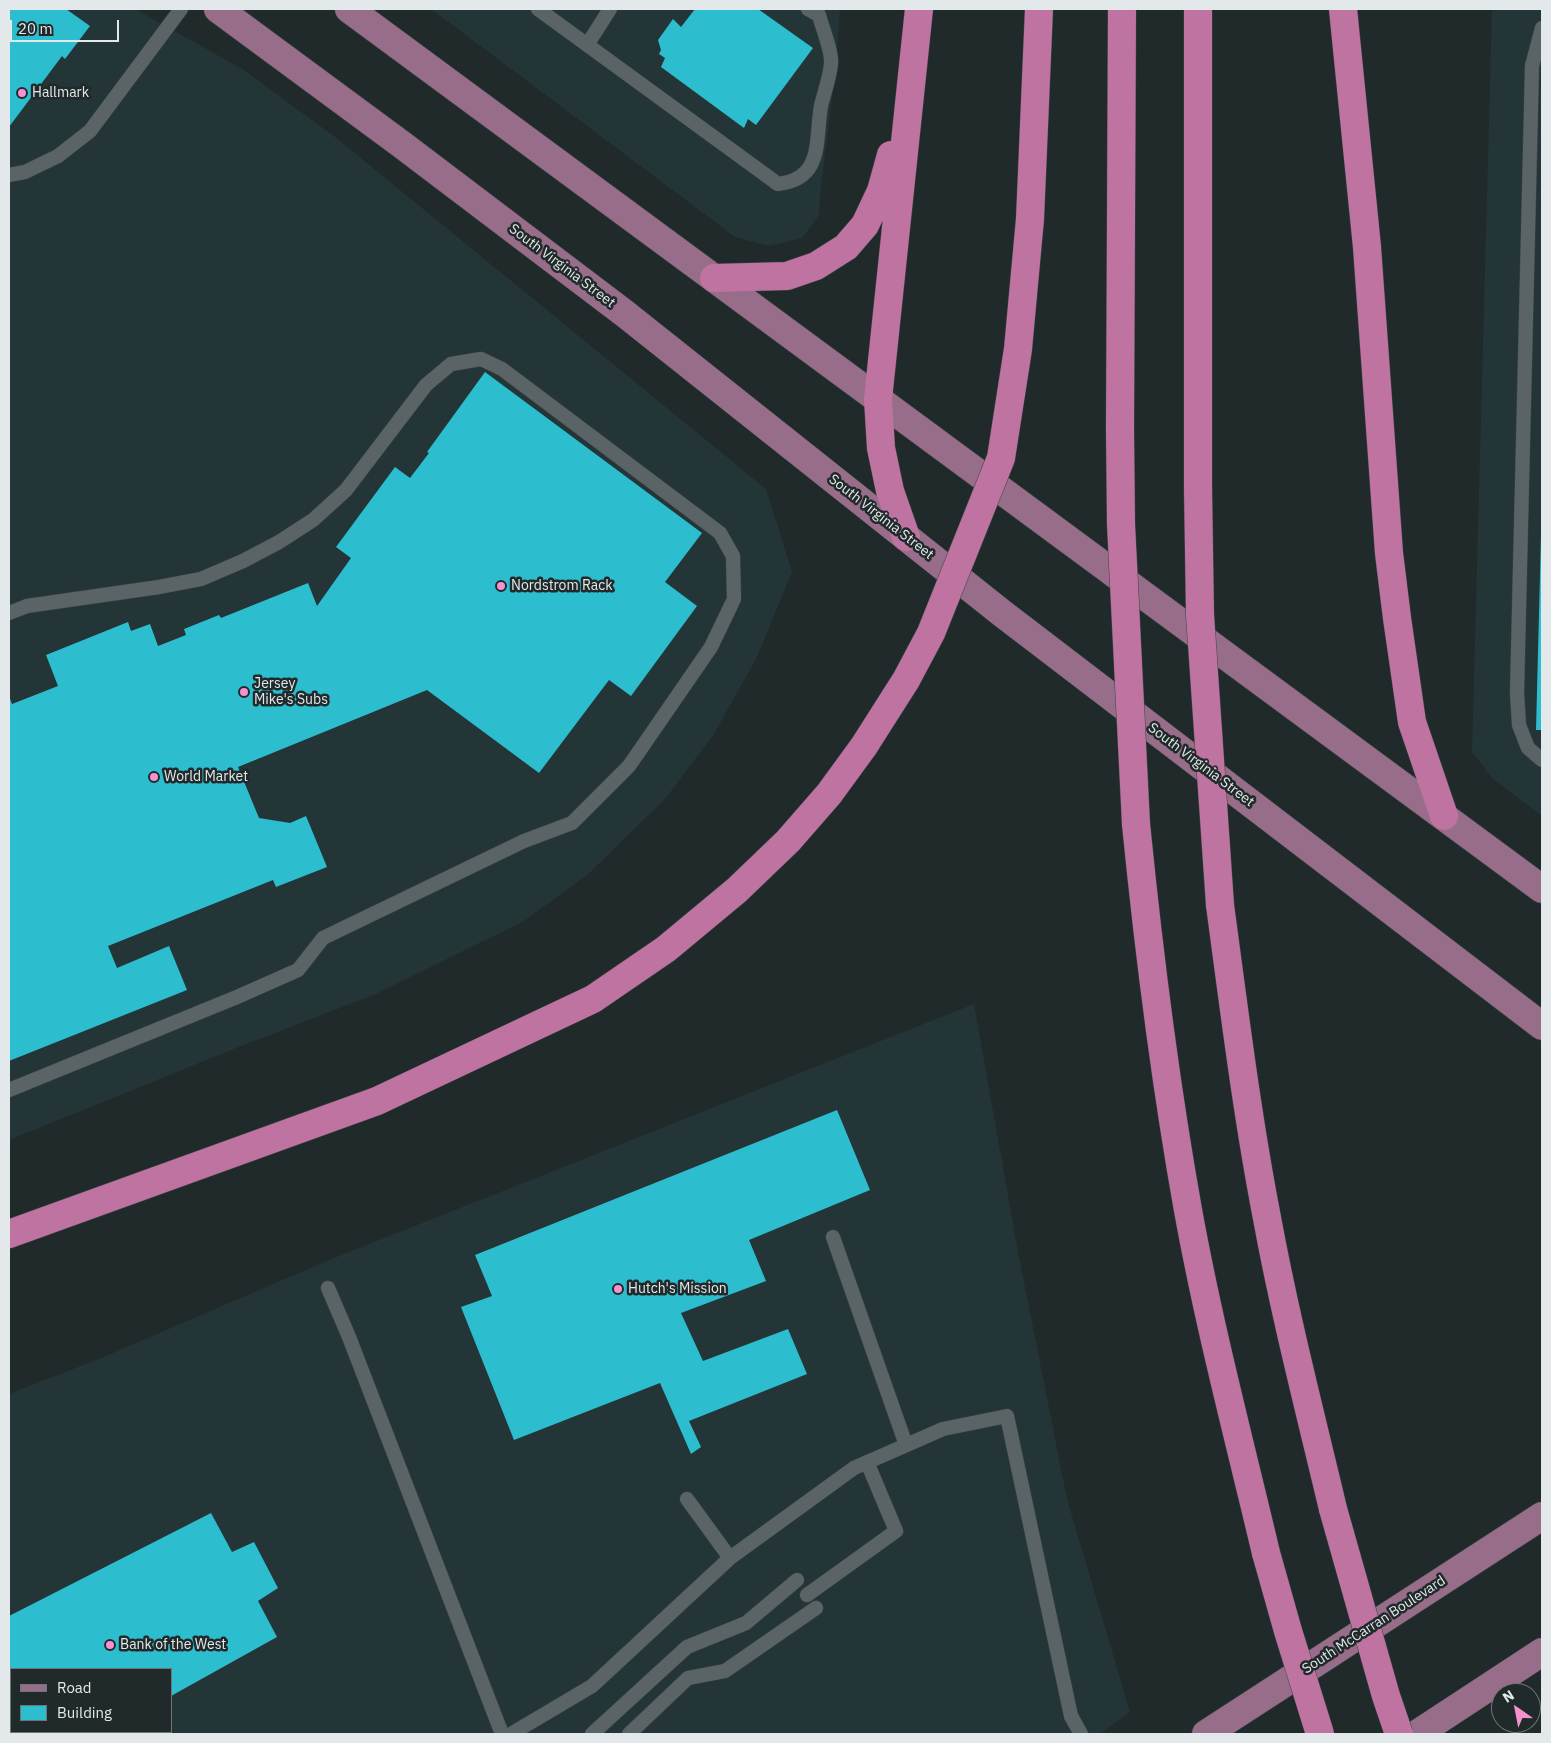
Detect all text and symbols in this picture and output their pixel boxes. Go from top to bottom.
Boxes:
scale bar [12,10,121,42]
text: 20 m [18,19,53,38]
place label: Hallmark [32,85,89,101]
marker: Hallmark [16,87,28,99]
street label: South Virginia Street [506,221,618,311]
street label: South Virginia Street [825,471,937,563]
place label: Nordstrom Rack [511,578,613,594]
marker: Nordstrom Rack [495,580,507,592]
place label: Jersey Mike's Subs [254,676,328,709]
marker: Jersey Mike's Subs [238,686,250,698]
street label: South Virginia Street [1145,720,1257,810]
place label: World Market [164,769,248,785]
marker: World Market [148,771,160,783]
place label: Hutch's Mission [628,1281,727,1297]
marker: Hutch's Mission [612,1283,624,1295]
street label: South McCarran Boulevard [1299,1572,1449,1678]
place label: Bank of the West [120,1637,226,1653]
marker: Bank of the West [104,1639,116,1651]
legend [10,1668,172,1733]
text: Road [57,1678,92,1697]
north arrow [1491,1683,1541,1733]
text: N [1499,1686,1518,1707]
text: Building [57,1703,112,1722]

